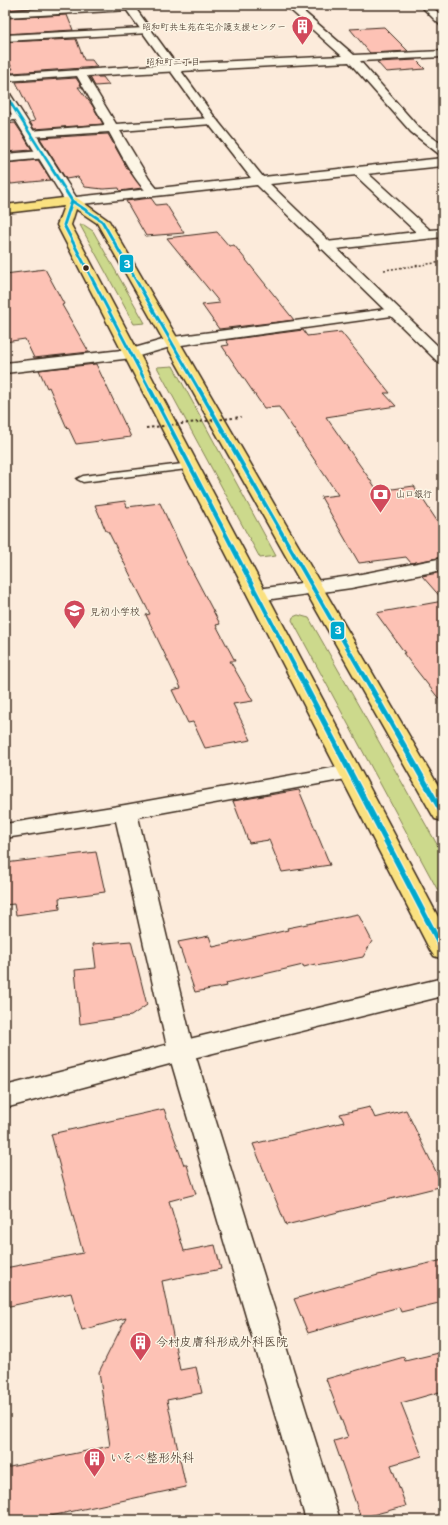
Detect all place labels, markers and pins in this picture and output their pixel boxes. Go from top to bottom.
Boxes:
building icon: 昭和町共生苑在宅介護支援センター [289,14,315,47]
place label: 昭和町共生苑在宅介護支援センター [142,19,286,33]
unlabelled marker [81,263,91,273]
bank icon: 山口銀行 [368,481,394,514]
place label: 山口銀行 [396,486,432,500]
school or university icon: 見初小学校 [62,598,88,631]
place label: 見初小学校 [90,603,140,618]
building icon: 今村皮膚科形成外科医院 [128,1329,154,1362]
place label: 今村皮膚科形成外科医院 [156,1332,288,1350]
building icon: いそべ整形外科 [82,1445,108,1478]
place label: いそべ整形外科 [110,1448,194,1466]

